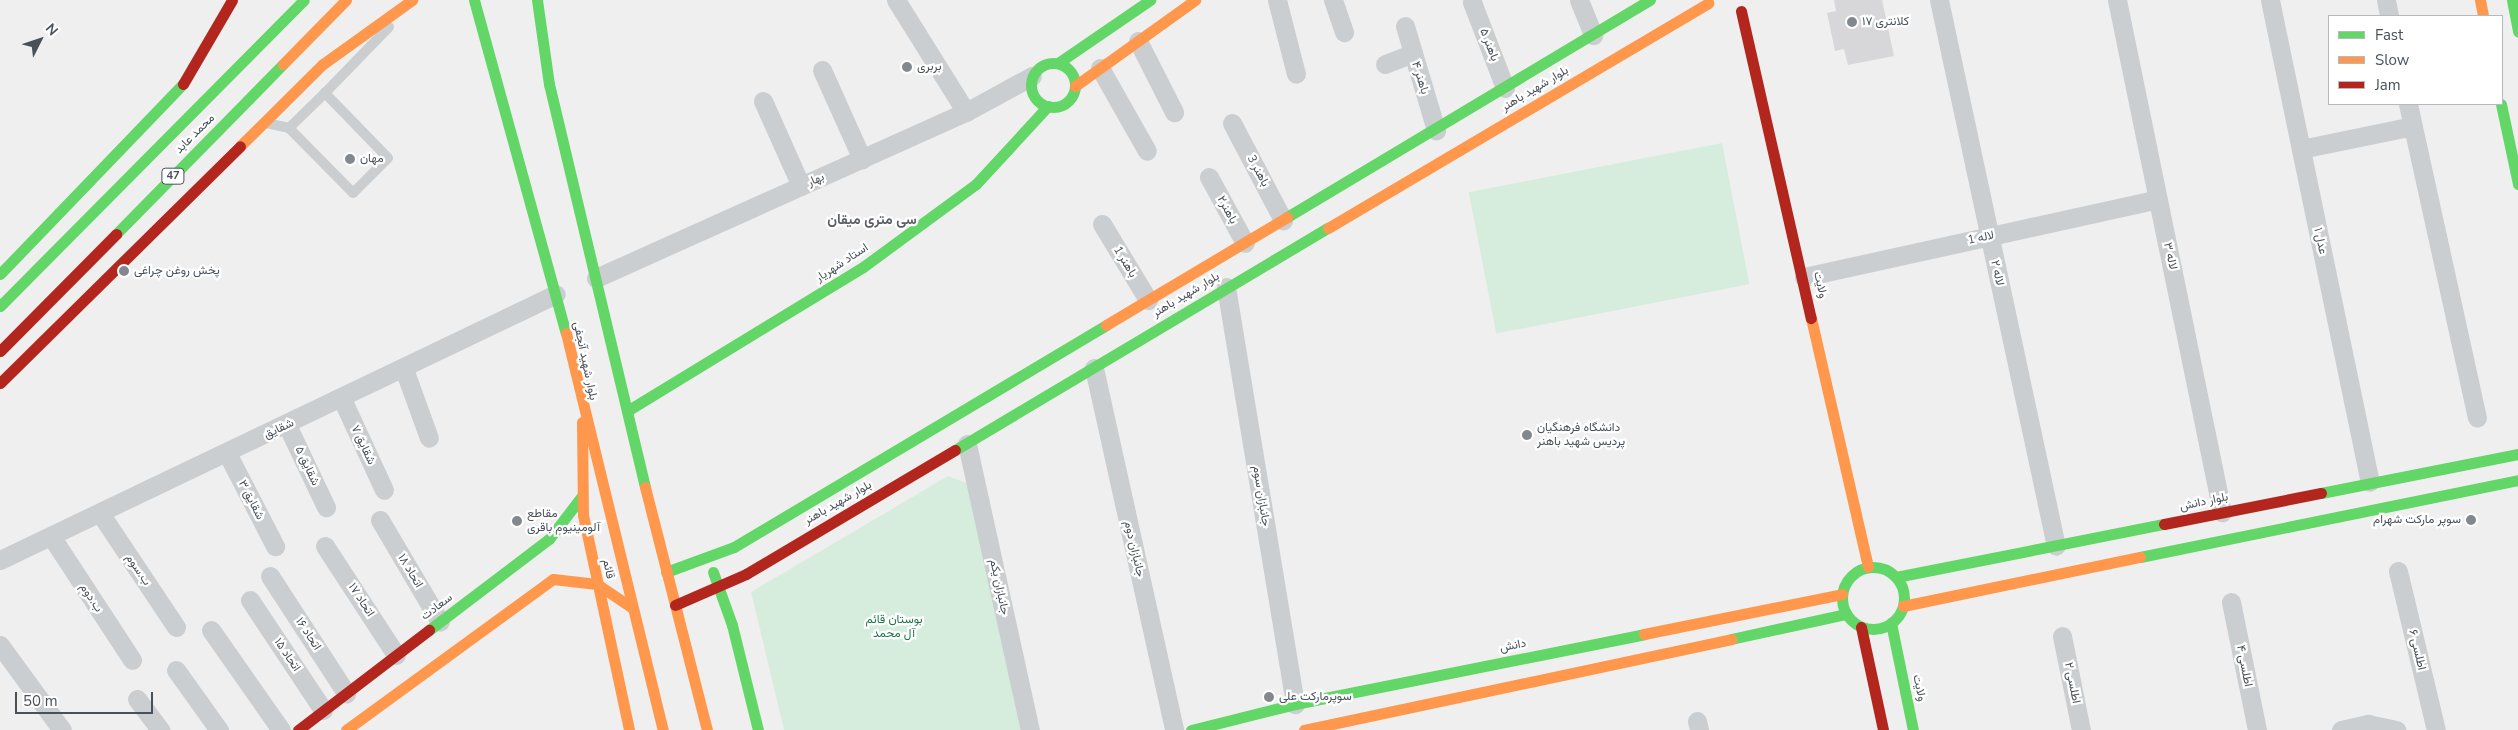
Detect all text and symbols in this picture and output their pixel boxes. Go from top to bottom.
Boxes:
north arrow [15,15,65,65]
place label: کلانتری ۱۷ [1862,15,1909,29]
legend [2328,15,2503,105]
marker: کلانتری ۱۷ [1846,16,1858,28]
text: N [41,20,62,40]
text: Fast [2375,25,2403,45]
street label: باهنر ۵ [1476,27,1502,63]
text: Slow [2375,50,2409,70]
place label: بربری [917,60,942,74]
street label: باهنر ۴ [1408,60,1432,96]
marker: بربری [901,61,913,73]
street label: بلوار شهید باهنر [1499,63,1571,115]
text: Jam [2375,75,2401,95]
street label: محمد عابد [172,111,218,157]
place label: مهان [360,152,384,166]
marker: مهان [344,153,356,165]
street label: باهنر 3 [1244,153,1272,189]
road number: 47 [160,168,186,185]
street label: بهار [805,170,827,190]
street label: باهنر۲ [1214,193,1240,227]
district label: سی متری میقان [827,212,917,228]
street label: عدل ۱ [2310,226,2330,256]
street label: لاله 1 [1966,228,1996,248]
street label: استاد شهریار [813,241,871,285]
street label: لاله ۳ [2160,241,2180,271]
street label: باهنر 1 [1110,244,1140,280]
street label: لاله ۲ [1987,259,2007,287]
place label: پخش روغن چراغی [134,264,220,278]
marker: پخش روغن چراغی [118,265,130,277]
street label: بلوار شهید باهنر [1150,269,1222,321]
street label: ولایت [1810,270,1830,300]
street label: بلوار شهید آنجفی [570,320,600,402]
street label: شقایق [262,416,296,442]
place label: دانشگاه فرهنگیان پردیس شهید باهنر [1537,421,1625,449]
street label: شقایق ۷ [348,423,378,467]
marker: دانشگاه فرهنگیان پردیس شهید باهنر [1521,429,1533,441]
street label: شقایق ۵ [292,444,322,488]
street label: جانبازان سوم [1249,465,1273,527]
street label: شقایق ۳ [235,478,267,522]
street label: بلوار شهید باهنر [802,478,874,528]
street label: بلوار دانش [2178,490,2230,514]
place label: مقاطع آلومینیوم باقری [527,507,600,535]
place label: سوپر مارکت شهرام [2373,513,2461,527]
marker: سوپر مارکت شهرام [2465,514,2477,526]
marker: مقاطع آلومینیوم باقری [511,515,523,527]
street label: جانبازان دوم [1121,519,1147,579]
street label: ب.سوم [122,551,154,589]
street label: اتحاد ۱۸ [394,551,426,591]
street label: قائم [599,558,617,580]
street label: جانبازان یکم [986,558,1012,616]
street label: ب.دوم [76,581,106,615]
street label: اتحاد ۱۷ [345,581,377,619]
street label: سعادت [418,591,456,623]
park label: بوستان قائم آل محمد [865,613,923,641]
street label: اتحاد ۱۶ [292,615,324,653]
street label: اطلسی ۶ [2405,628,2429,672]
street label: اتحاد ۱۵ [271,636,303,674]
street label: دانش [1498,636,1528,656]
street label: اطلسی ۴ [2233,644,2255,688]
street label: اطلسی ۲ [2061,661,2083,705]
street label: ولایت [1909,673,1929,703]
scale bar [18,682,155,714]
place label: سوپرمارکت علی [1279,690,1352,704]
text: 50 m [23,691,58,711]
marker: سوپرمارکت علی [1263,691,1275,703]

